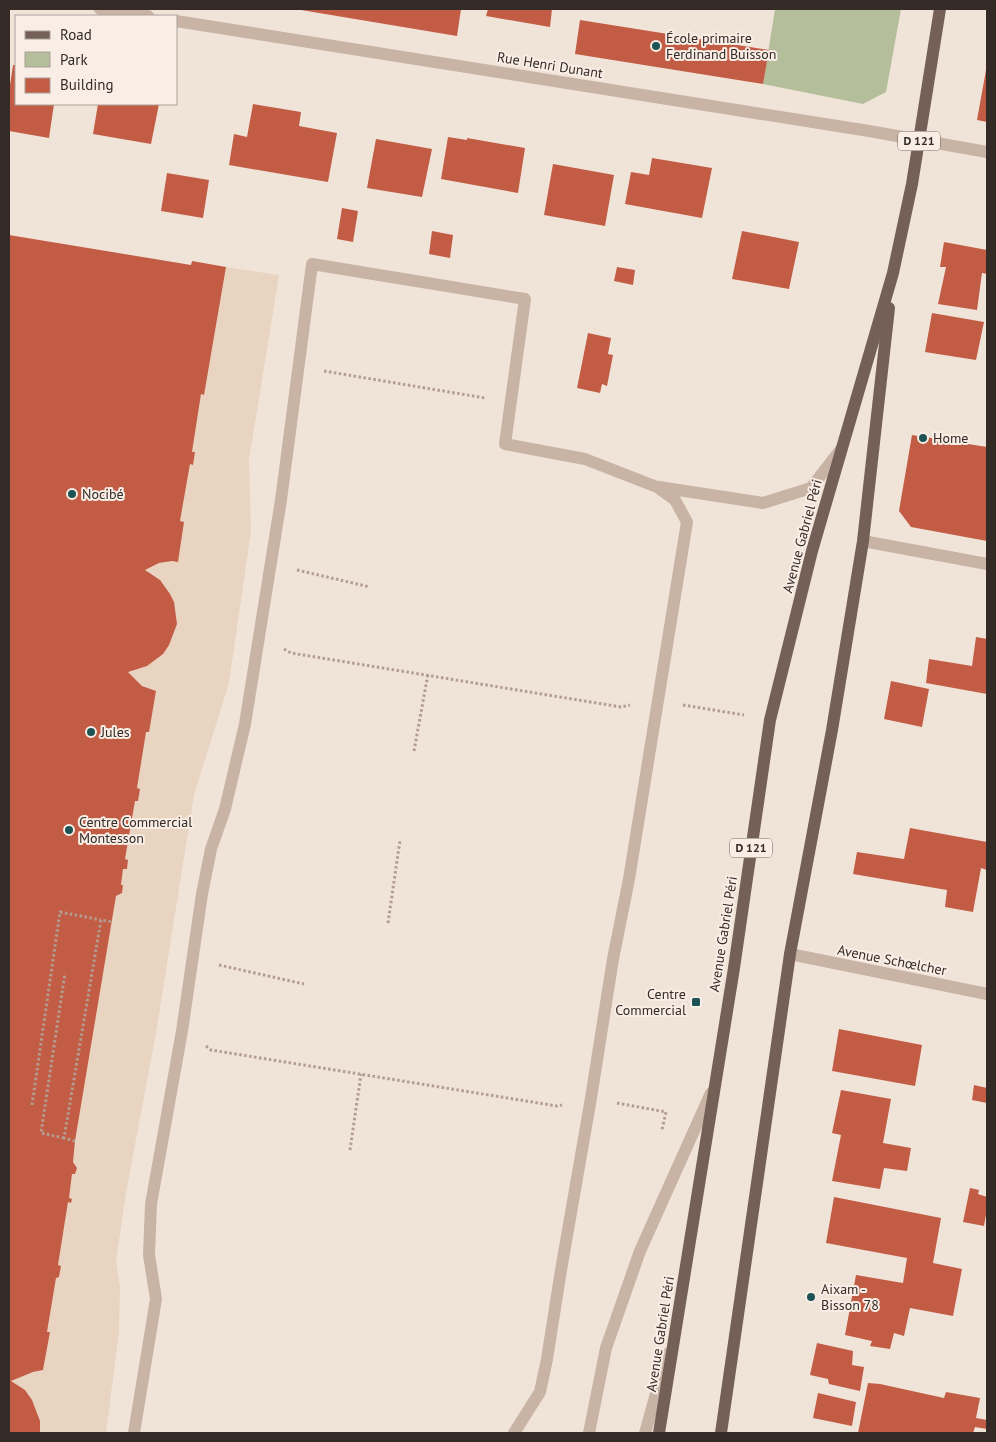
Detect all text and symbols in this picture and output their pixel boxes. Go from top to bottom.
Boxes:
legend [15,15,178,105]
text: Road [60,25,92,44]
place label: École primaire Ferdinand Buisson [666,29,776,63]
marker: École primaire Ferdinand Buisson [650,40,662,52]
street label: Rue Henri Dunant [496,48,604,82]
text: Park [60,50,88,69]
text: Building [60,75,114,94]
road number: D 121 [898,132,940,150]
place label: Home [933,429,968,447]
marker: Home [917,432,929,444]
street label: Avenue Gabriel Péri [778,477,826,595]
place label: Nocibé [82,485,124,503]
marker: Nocibé [66,488,78,500]
place label: Jules [100,723,130,741]
marker: Jules [85,726,97,738]
place label: Centre Commercial Montesson [79,813,192,847]
marker: Centre Commercial Montesson [63,824,75,836]
road number: D 121 [730,838,772,858]
street label: Avenue Gabriel Péri [705,875,741,993]
street label: Avenue Schœlcher [836,941,948,979]
place label: Centre Commercial [615,985,686,1019]
marker: Centre Commercial [690,996,702,1008]
street label: Avenue Gabriel Péri [642,1275,678,1393]
place label: Aixam - Bisson 78 [821,1280,879,1314]
marker: Aixam - Bisson 78 [805,1291,817,1303]

